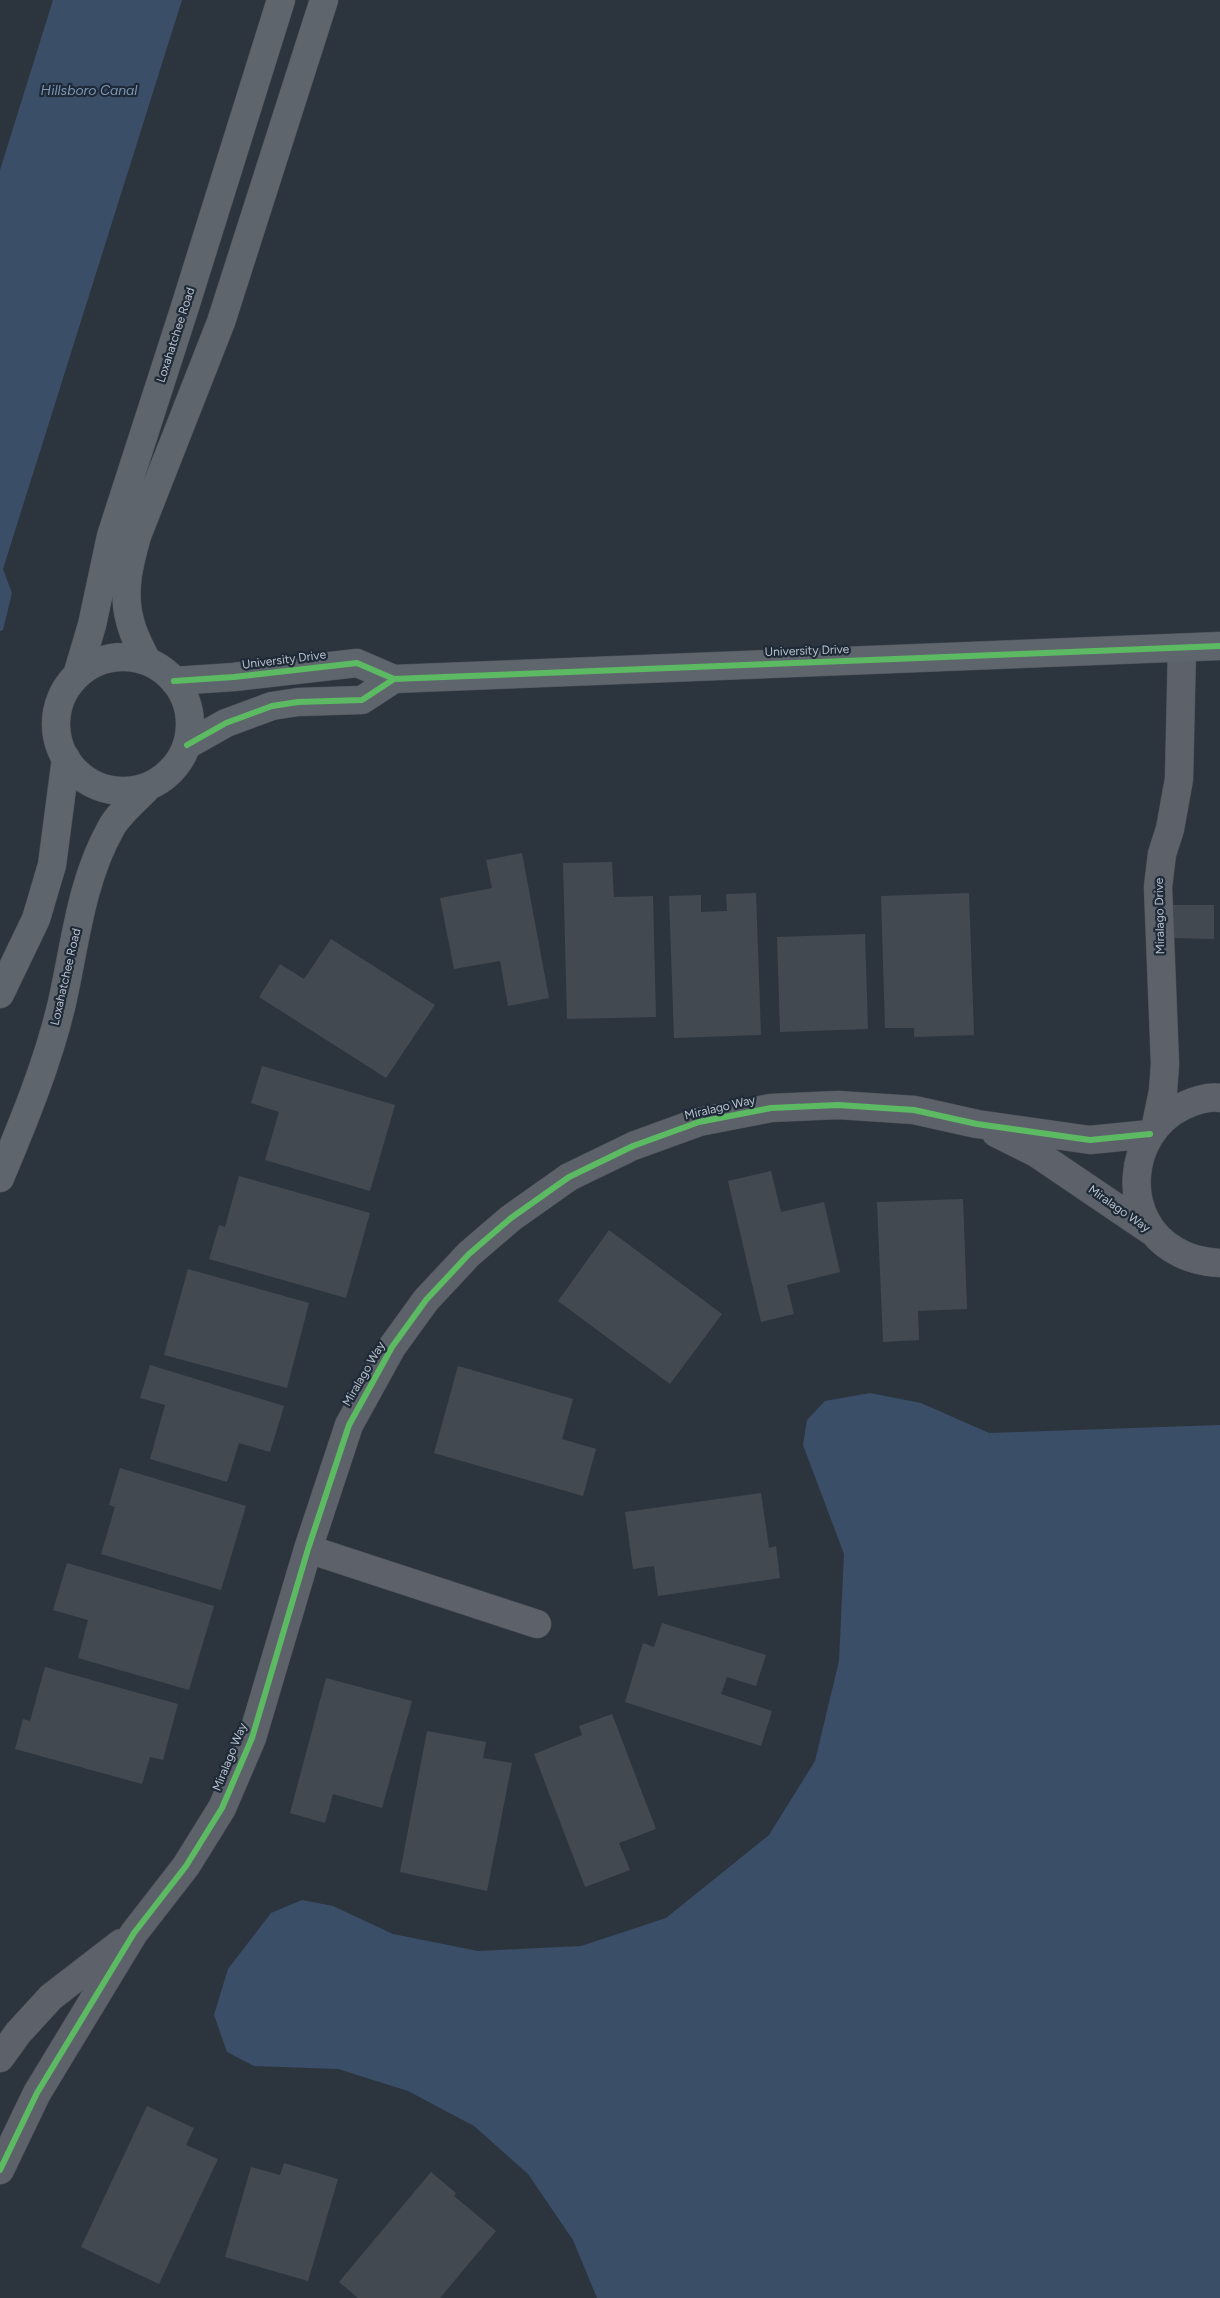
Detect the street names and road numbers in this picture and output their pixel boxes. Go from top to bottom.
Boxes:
street label: Loxahatchee Road [154,286,198,384]
street label: University Drive [764,642,850,660]
street label: University Drive [241,648,327,672]
street label: Miralago Drive [1152,878,1168,954]
street label: Loxahatchee Road [48,927,84,1027]
street label: Miralago Way [683,1093,757,1123]
street label: Miralago Way [1085,1182,1153,1236]
street label: Miralago Way [340,1339,388,1409]
street label: Miralago Way [210,1721,250,1793]

